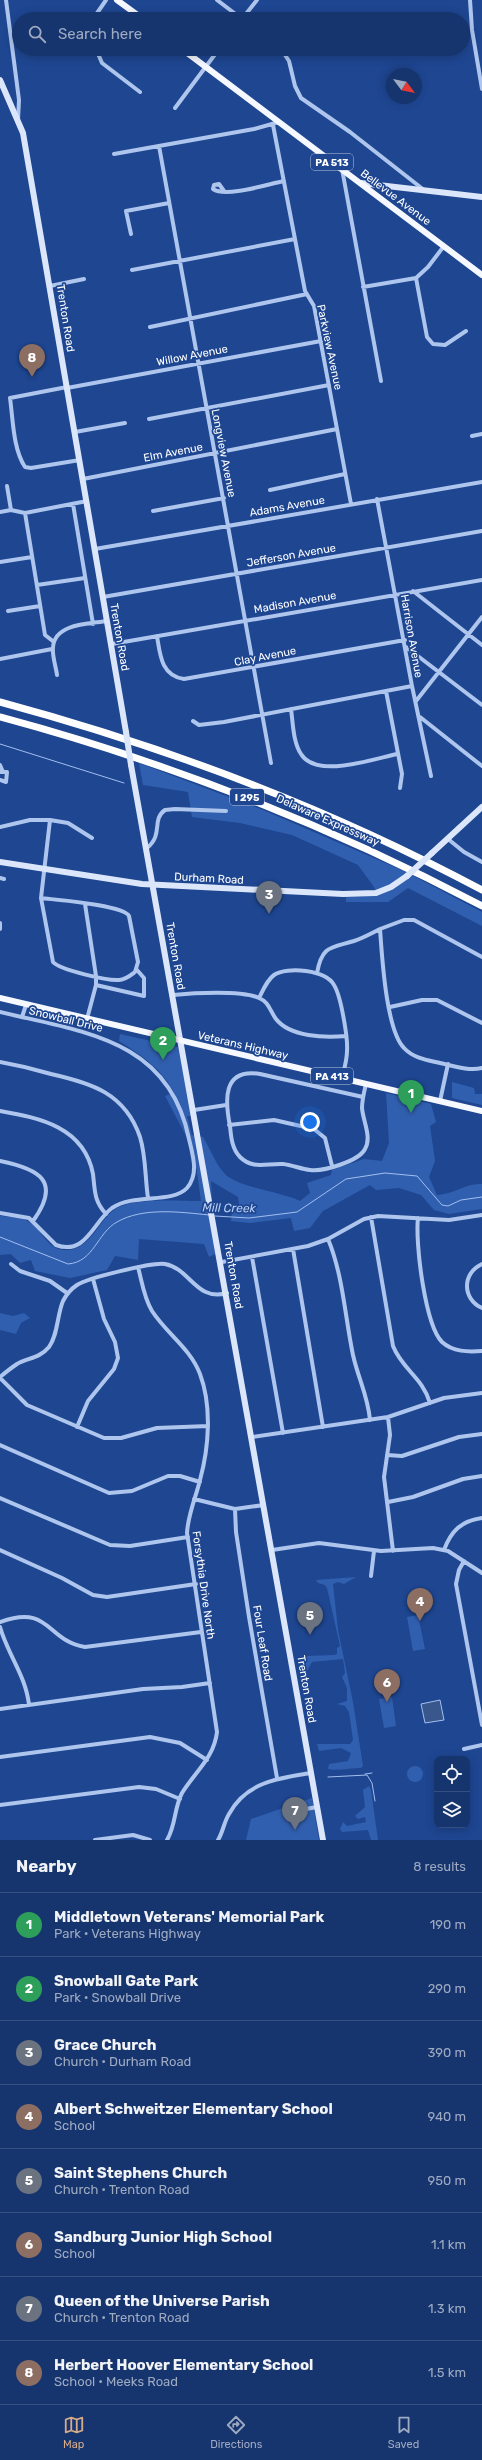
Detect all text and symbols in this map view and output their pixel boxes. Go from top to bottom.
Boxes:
search box [12,12,470,56]
icon: search [26,23,48,45]
text: Search here [58,25,142,43]
north arrow [386,68,422,104]
road number: PA 513 [311,154,353,170]
street label: Bellevue Avenue [358,167,433,228]
street label: Trenton Road [54,283,77,353]
street label: Parkview Avenue [314,303,345,391]
street label: Willow Avenue [155,342,229,369]
pin: 8 [19,344,45,377]
street label: Longview Avenue [209,408,238,498]
street label: Elm Avenue [142,440,204,465]
street label: Adams Avenue [248,493,326,520]
street label: Jefferson Avenue [245,541,337,570]
street label: Madison Avenue [253,589,337,616]
street label: Harrison Avenue [398,593,425,679]
street label: Trenton Road [107,602,132,672]
street label: Clay Avenue [233,644,297,669]
road number: I 295 [230,789,264,805]
street label: Delaware Expressway [274,792,381,849]
street label: Durham Road [174,870,244,887]
pin: 3 [256,881,282,914]
street label: Trenton Road [163,921,188,991]
street label: Snowball Drive [28,1004,104,1035]
pin: 2 [150,1027,176,1060]
street label: Veterans Highway [196,1029,290,1062]
road number: PA 413 [311,1068,353,1084]
pin: 1 [398,1080,424,1113]
your location [300,1112,320,1132]
water label: Mill Creek [202,1201,257,1215]
street label: Trenton Road [221,1240,246,1310]
street label: Forsythia Drive North [189,1530,218,1640]
pin: 4 [407,1588,433,1621]
pin: 5 [297,1602,323,1635]
street label: Four Leaf Road [250,1604,275,1682]
street label: Trenton Road [294,1654,319,1724]
pin: 6 [374,1669,400,1702]
map controls [434,1756,470,1828]
button: locate [434,1756,470,1792]
button: layers [434,1792,470,1828]
pin: 7 [282,1797,308,1830]
text: Nearby [16,1856,77,1876]
text: 8 results [413,1859,466,1874]
text: Middletown Veterans' Memorial Park [54,1908,324,1926]
text: 1 [26,1917,32,1932]
text: 190 m [430,1917,466,1932]
text: Park · Veterans Highway [54,1926,201,1941]
text: Snowball Gate Park [54,1972,198,1990]
text: 2 [25,1981,33,1996]
text: 290 m [428,1981,466,1996]
text: Park · Snowball Drive [54,1990,181,2005]
text: Grace Church [54,2036,157,2054]
text: 3 [25,2045,33,2060]
text: 390 m [427,2045,466,2060]
text: Church · Durham Road [54,2054,191,2069]
text: Albert Schweitzer Elementary School [54,2100,333,2118]
text: 4 [25,2109,33,2124]
text: 940 m [427,2109,466,2124]
text: School [54,2118,95,2133]
text: Saint Stephens Church [54,2164,227,2182]
text: 5 [25,2173,33,2188]
text: 950 m [428,2173,466,2188]
text: Church · Trenton Road [54,2182,189,2197]
text: Sandburg Junior High School [54,2228,272,2246]
text: 6 [25,2237,33,2252]
text: 1.1 km [431,2237,466,2252]
text: School [54,2246,95,2261]
text: Queen of the Universe Parish [54,2292,270,2310]
text: 7 [25,2301,33,2316]
text: 1.3 km [428,2301,466,2316]
text: Church · Trenton Road [54,2310,189,2325]
text: Herbert Hoover Elementary School [54,2356,313,2374]
text: 8 [25,2365,33,2380]
text: 1.5 km [428,2365,466,2380]
text: School · Meeks Road [54,2374,178,2389]
tab: Map [63,2414,85,2451]
tab: Directions [210,2414,262,2451]
tab: Saved [388,2414,419,2451]

